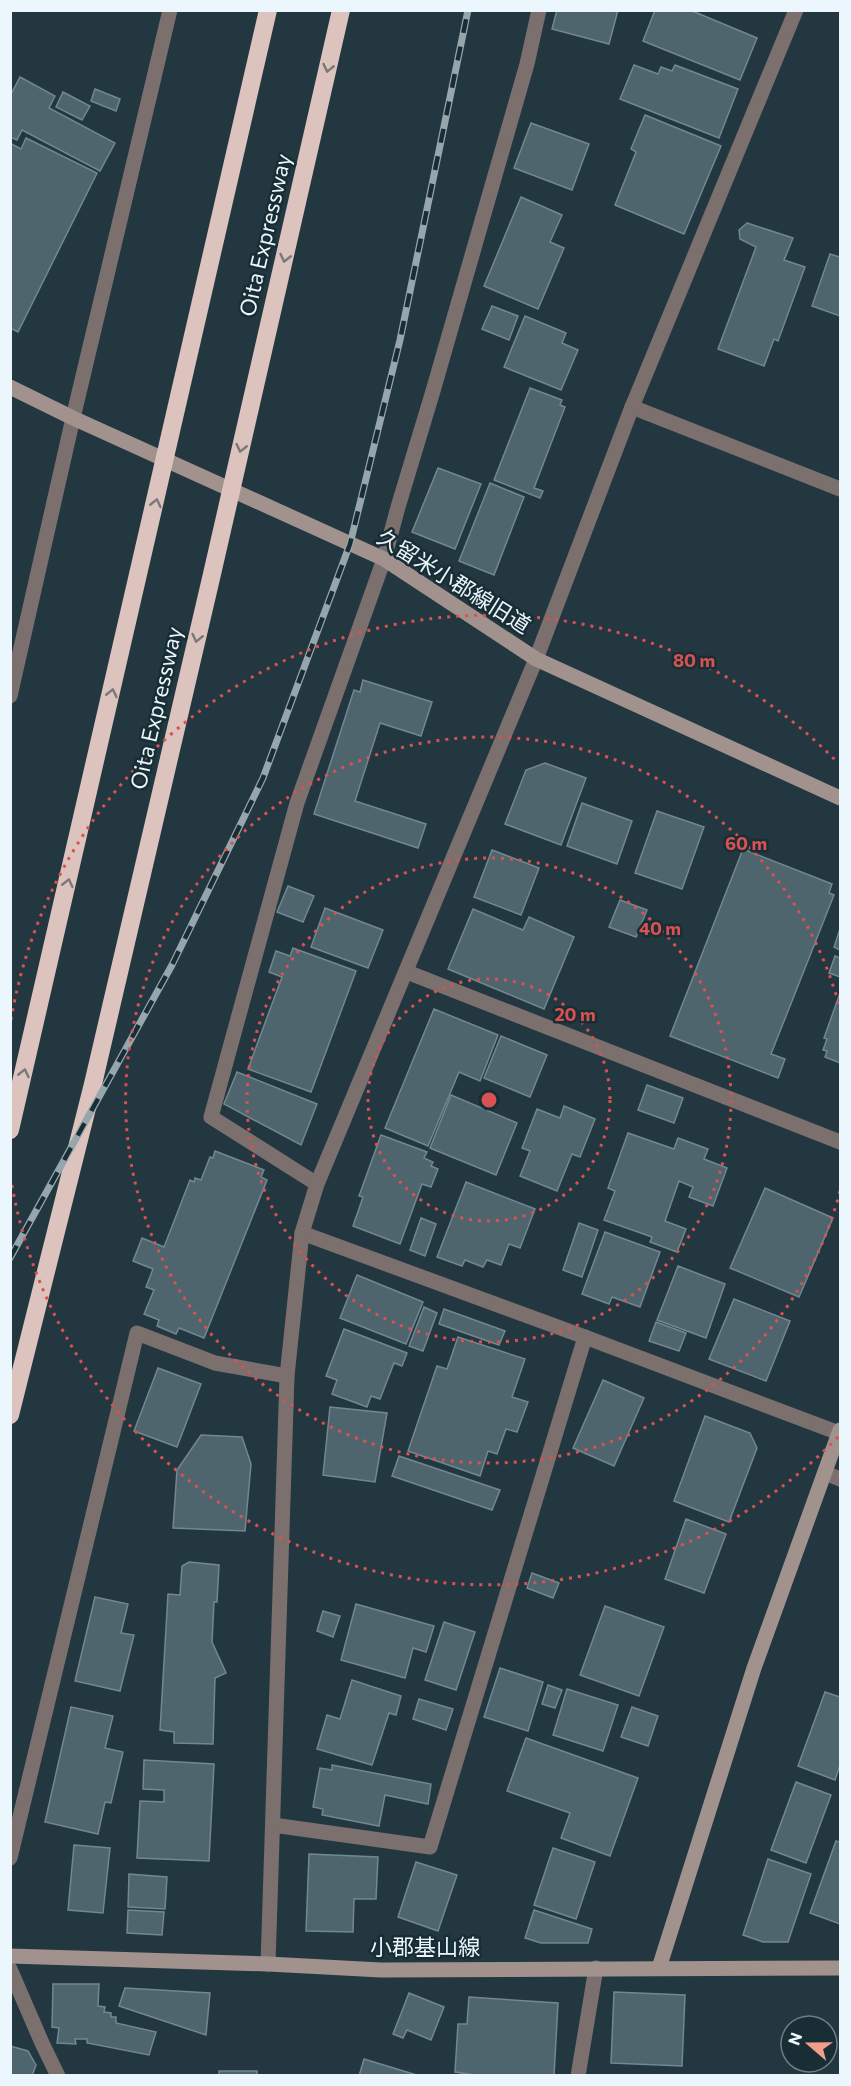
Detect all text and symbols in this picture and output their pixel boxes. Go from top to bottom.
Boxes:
one-way arrow [323,62,336,72]
street label: Oita Expressway [233,151,296,319]
one-way arrow [279,252,292,262]
one-way arrow [236,443,249,453]
one-way arrow [148,498,161,508]
street label: 久留米小郡線旧道 [372,522,536,639]
street label: Oita Expressway [124,624,187,792]
one-way arrow [192,633,205,643]
text: 80 m [673,649,715,671]
one-way arrow [105,688,118,698]
text: 60 m [725,832,767,854]
one-way arrow [61,878,74,888]
text: 40 m [639,917,681,939]
text: 20 m [554,1003,596,1025]
one-way arrow [17,1068,30,1078]
centre of rings [479,1090,499,1110]
street label: 小郡基山線 [370,1933,480,1960]
north arrow [779,2014,839,2074]
text: N [783,2030,805,2048]

